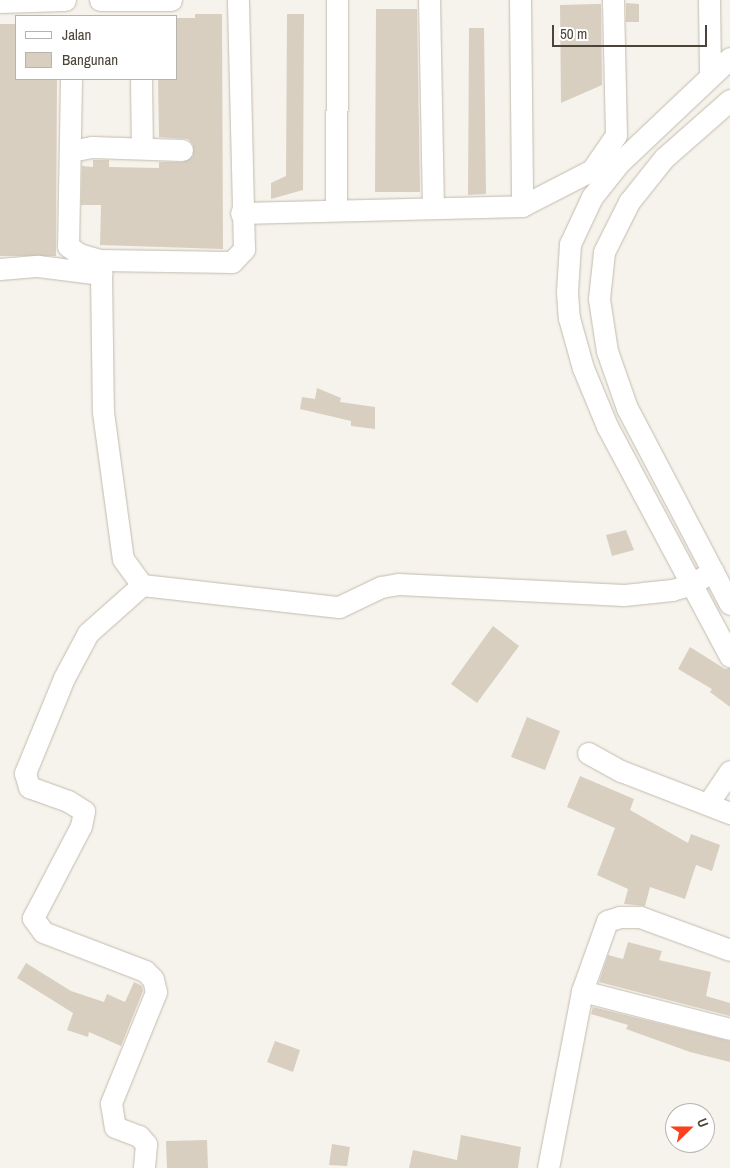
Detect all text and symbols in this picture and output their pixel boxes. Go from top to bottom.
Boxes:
legend [15,15,178,80]
scale bar [555,15,710,47]
text: 50 m [560,23,587,44]
text: Jalan [62,24,91,45]
text: Bangunan [62,49,118,70]
north arrow [665,1103,715,1153]
text: U [693,1116,713,1130]

